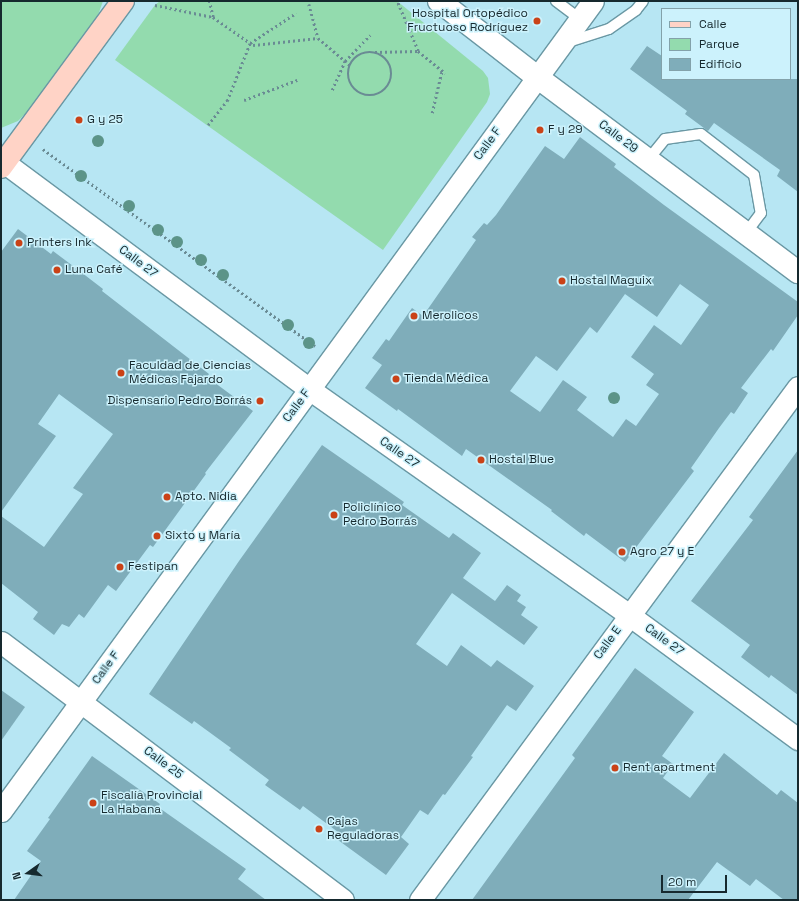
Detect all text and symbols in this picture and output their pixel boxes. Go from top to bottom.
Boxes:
place label: Hospital Ortopédico Fructuoso Rodríguez [407,7,528,35]
legend [661,8,791,80]
marker: Hospital Ortopédico Fructuoso Rodríguez [531,15,543,27]
text: Calle [699,16,727,32]
text: Parque [699,36,739,52]
text: Edificio [699,56,742,72]
place label: G y 25 [87,113,123,127]
marker: G y 25 [74,115,84,125]
street label: Calle 29 [596,118,640,156]
place label: F y 29 [548,123,583,137]
street label: Calle F [471,125,505,163]
marker: F y 29 [535,125,545,135]
place label: Printers Ink [27,236,92,250]
marker: Printers Ink [14,238,24,248]
street label: Calle 27 [116,243,160,281]
place label: Luna Café [65,263,123,277]
marker: Luna Café [52,265,62,275]
place label: Hostal Maguix [570,274,652,288]
marker: Hostal Maguix [557,276,567,286]
place label: Merolicos [422,309,478,323]
marker: Merolicos [409,311,419,321]
place label: Faculdad de Ciencias Médicas Fajardo [129,359,251,387]
marker: Faculdad de Ciencias Médicas Fajardo [116,368,126,378]
place label: Tienda Médica [404,372,488,386]
marker: Tienda Médica [391,374,401,384]
street label: Calle F [280,387,314,425]
place label: Dispensario Pedro Borrás [107,394,252,408]
marker: Dispensario Pedro Borrás [255,396,265,406]
street label: Calle 27 [377,434,421,472]
place label: Hostal Blue [489,453,554,467]
marker: Hostal Blue [476,455,486,465]
place label: Apto. Nidia [175,490,237,504]
marker: Apto. Nidia [162,492,172,502]
place label: Policlínico Pedro Borrás [343,501,417,529]
marker: Policlínico Pedro Borrás [328,509,340,521]
place label: Sixto y María [165,529,240,543]
marker: Sixto y María [152,531,162,541]
place label: Agro 27 y E [630,545,694,559]
marker: Agro 27 y E [617,547,627,557]
place label: Festipan [128,560,178,574]
marker: Festipan [115,562,125,572]
street label: Calle 27 [642,621,686,659]
street label: Calle E [591,624,625,662]
street label: Calle F [89,649,123,687]
street label: Calle 25 [141,744,185,782]
place label: Rent apartment [623,761,715,775]
marker: Rent apartment [610,763,620,773]
place label: Fiscalía Provincial La Habana [101,789,202,817]
marker: Fiscalía Provincial La Habana [88,798,98,808]
place label: Cajas Reguladoras [327,815,399,843]
marker: Cajas Reguladoras [314,824,324,834]
north arrow [8,853,48,893]
scale bar [663,867,729,893]
text: N [9,871,24,881]
text: 20 m [668,874,696,890]

